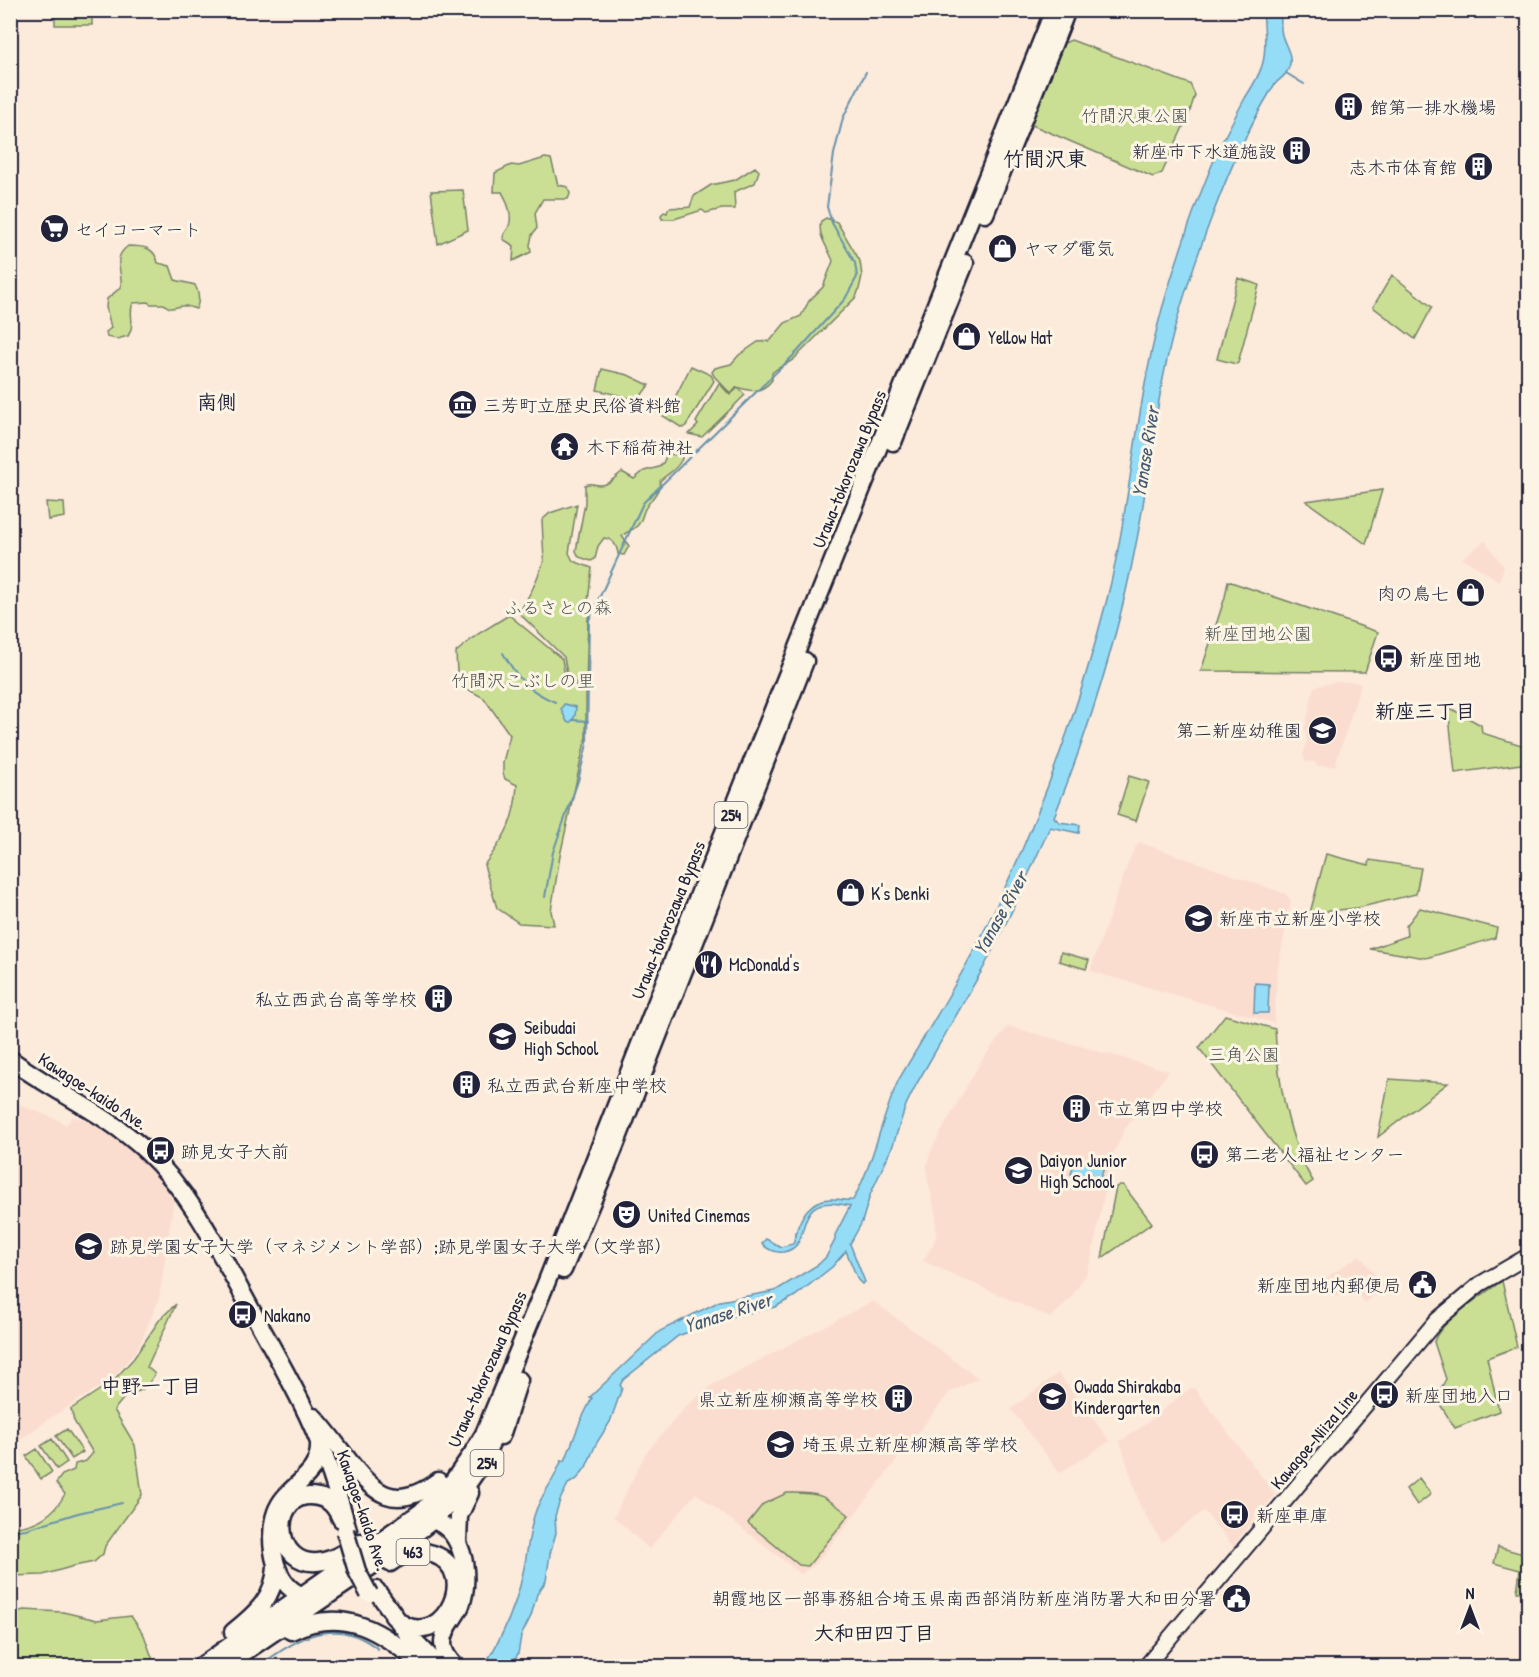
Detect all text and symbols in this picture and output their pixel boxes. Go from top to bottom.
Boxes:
building icon: 館第一排水機場 [1333,91,1365,123]
place label: 館第一排水機場 [1370,95,1496,120]
park label: 竹間沢東公園 [1081,103,1189,128]
building icon: 新座市下水道施設 [1281,135,1313,167]
place label: 新座市下水道施設 [1132,139,1276,164]
district label: 竹間沢東 [1003,144,1087,173]
building icon: 志木市体育館 [1462,151,1494,183]
place label: 志木市体育館 [1349,155,1457,180]
supermarket icon: セイコーマート [38,213,70,245]
place label: セイコーマート [75,217,201,242]
shop icon: ヤマダ電気 [987,232,1019,264]
place label: ヤマダ電気 [1024,236,1114,261]
shop icon: Yellow Hat [951,321,983,353]
place label: Yellow Hat [988,325,1053,350]
street label: Urawa-tokorozawa Bypass [806,386,892,552]
district label: 南側 [197,388,237,415]
museum icon: 三芳町立歴史民俗資料館 [446,389,478,421]
place label: 三芳町立歴史民俗資料館 [483,393,681,418]
water label: Yanase River [1125,403,1166,499]
temple icon: 木下稲荷神社 [549,431,581,463]
place label: 木下稲荷神社 [586,435,694,460]
shop icon: 肉の鳥七 [1454,577,1486,609]
place label: 肉の鳥七 [1377,581,1449,606]
park label: ふるさとの森 [504,595,612,620]
park label: 新座団地公園 [1204,621,1312,646]
bus stop icon: 新座団地 [1372,643,1404,675]
place label: 新座団地 [1409,647,1481,672]
park label: 竹間沢こぶしの里 [451,668,595,693]
district label: 新座三丁目 [1375,697,1475,724]
school or university icon: 第二新座幼稚園 [1307,714,1339,746]
place label: 第二新座幼稚園 [1176,718,1302,743]
road number: 254 [714,802,748,828]
street label: Urawa-tokorozawa Bypass [625,837,711,1003]
water label: Yanase River [966,865,1035,959]
shop icon: K's Denki [834,877,866,909]
place label: K's Denki [871,881,930,906]
school or university icon: 新座市立新座小学校 [1182,902,1214,934]
place label: 新座市立新座小学校 [1219,906,1381,931]
restaurant icon: McDonald's [692,948,724,980]
place label: McDonald's [729,952,799,977]
building icon: 私立西武台高等学校 [422,983,454,1015]
place label: 私立西武台高等学校 [255,987,417,1012]
place label: Seibudai High School [524,1015,598,1061]
school or university icon: Seibudai High School [487,1021,519,1053]
park label: 三角公園 [1208,1042,1280,1067]
street label: Kawagoe-kaido Ave. [34,1046,152,1136]
building icon: 私立西武台新座中学校 [450,1069,482,1101]
place label: 私立西武台新座中学校 [487,1073,667,1098]
building icon: 市立第四中学校 [1060,1092,1092,1124]
place label: 市立第四中学校 [1097,1096,1223,1121]
bus stop icon: 跡見女子大前 [144,1135,176,1167]
bus stop icon: 第二老人福祉センター [1188,1138,1220,1170]
place label: 跡見女子大前 [181,1139,289,1164]
place label: 第二老人福祉センター [1225,1142,1404,1167]
place label: Daiyon Junior High School [1040,1148,1127,1194]
school or university icon: Daiyon Junior High School [1003,1154,1035,1186]
theatre icon: United Cinemas [611,1199,643,1231]
place label: United Cinemas [648,1203,750,1228]
school or university icon: 跡見学園女子大学（マネジメント学部）;跡見学園女子大学（文学部） [73,1230,105,1262]
place label: 跡見学園女子大学（マネジメント学部）;跡見学園女子大学（文学部） [110,1234,672,1259]
public building icon: 新座団地内郵便局 [1406,1269,1438,1301]
place label: 新座団地内郵便局 [1257,1273,1401,1298]
water label: Yanase River [681,1284,778,1339]
street label: Urawa-tokorozawa Bypass [441,1287,533,1451]
bus stop icon: Nakano [227,1299,259,1331]
place label: Nakano [264,1303,311,1328]
district label: 中野一丁目 [101,1372,201,1399]
place label: Owada Shirakaba Kindergarten [1074,1374,1180,1420]
bus stop icon: 新座団地入口 [1368,1379,1400,1411]
school or university icon: Owada Shirakaba Kindergarten [1037,1380,1069,1412]
building icon: 県立新座柳瀬高等学校 [883,1383,915,1415]
street label: Kawagoe-Niiza Line [1265,1383,1363,1495]
place label: 新座団地入口 [1405,1383,1513,1408]
place label: 県立新座柳瀬高等学校 [698,1387,878,1412]
school or university icon: 埼玉県立新座柳瀬高等学校 [765,1428,797,1460]
place label: 埼玉県立新座柳瀬高等学校 [802,1432,1018,1457]
street label: Kawagoe-kaido Ave. [331,1447,395,1573]
road number: 254 [470,1450,504,1476]
bus stop icon: 新座車庫 [1219,1499,1251,1531]
place label: 新座車庫 [1256,1503,1328,1528]
road number: 463 [396,1539,430,1565]
north arrow [1440,1578,1500,1638]
public building icon: 朝霞地区一部事務組合埼玉県南西部消防新座消防署大和田分署 [1221,1582,1253,1614]
text: N [1466,1582,1475,1604]
place label: 朝霞地区一部事務組合埼玉県南西部消防新座消防署大和田分署 [712,1586,1216,1611]
district label: 大和田四丁目 [814,1619,934,1646]

